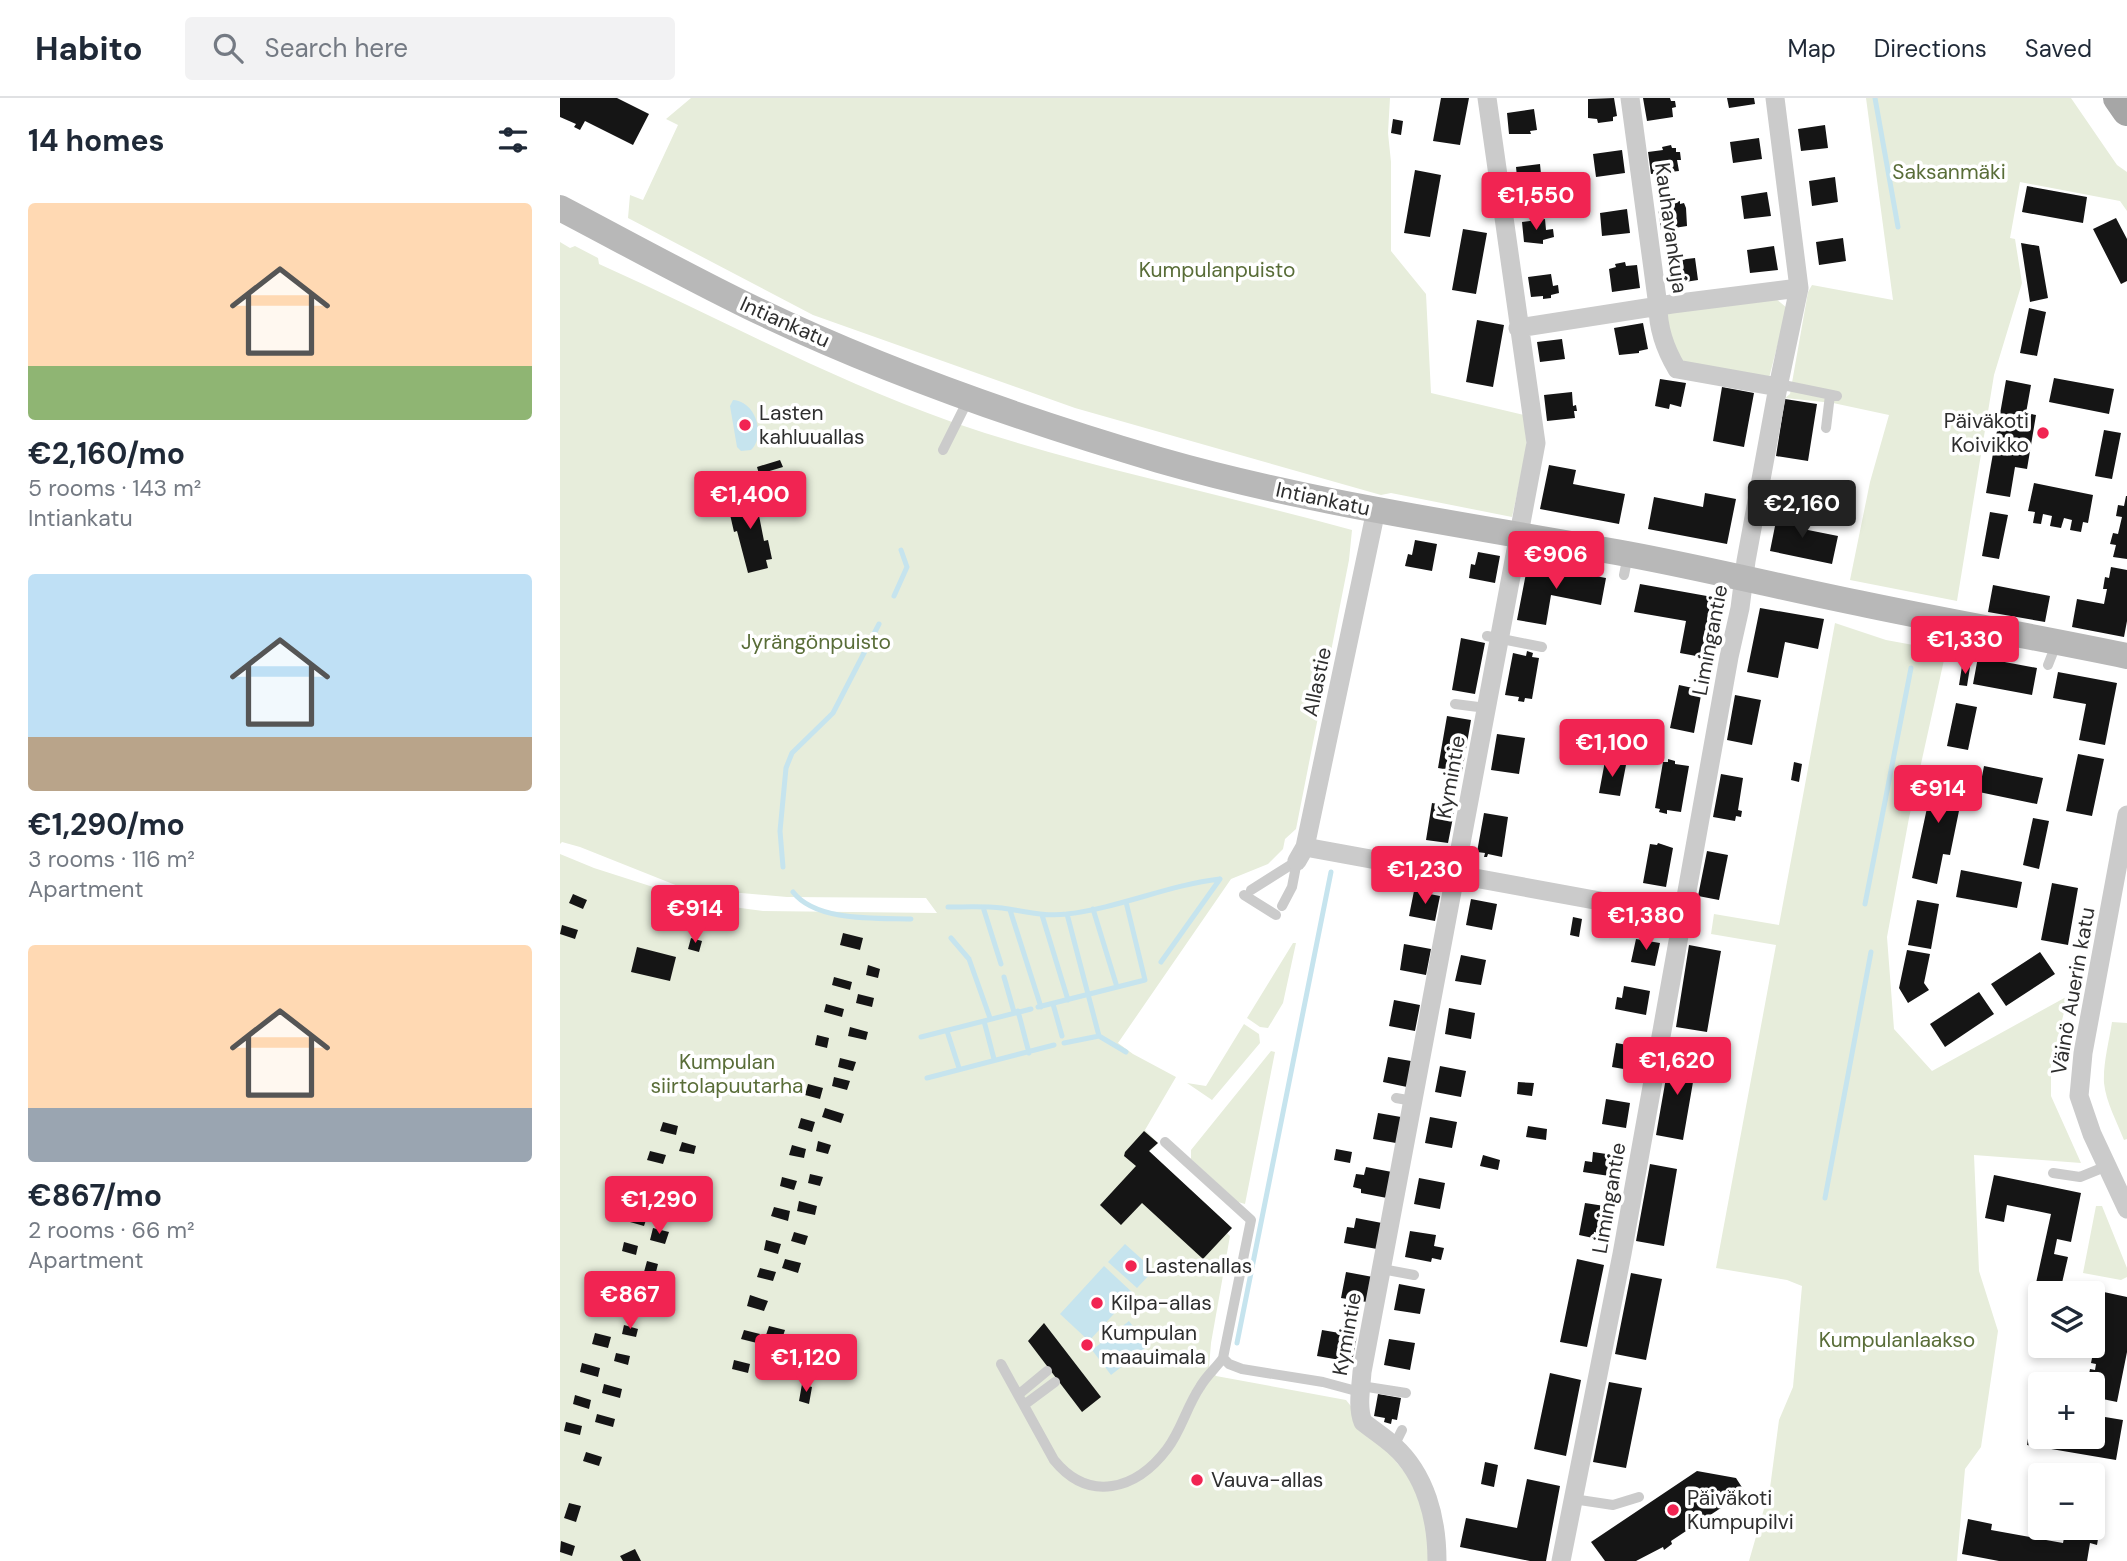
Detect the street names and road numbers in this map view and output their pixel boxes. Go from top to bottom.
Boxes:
street label: Kauhavankuja [1648,161,1694,295]
street label: Intiankatu [736,290,834,354]
street label: Intiankatu [1273,475,1373,523]
street label: Limingantie [1686,582,1734,698]
street label: Allastie [1296,645,1338,719]
street label: Kymintie [1430,733,1472,821]
street label: Väinö Auerin katu [2045,905,2101,1077]
street label: Limingantie [1585,1140,1633,1256]
street label: Kymintie [1326,1290,1368,1378]

